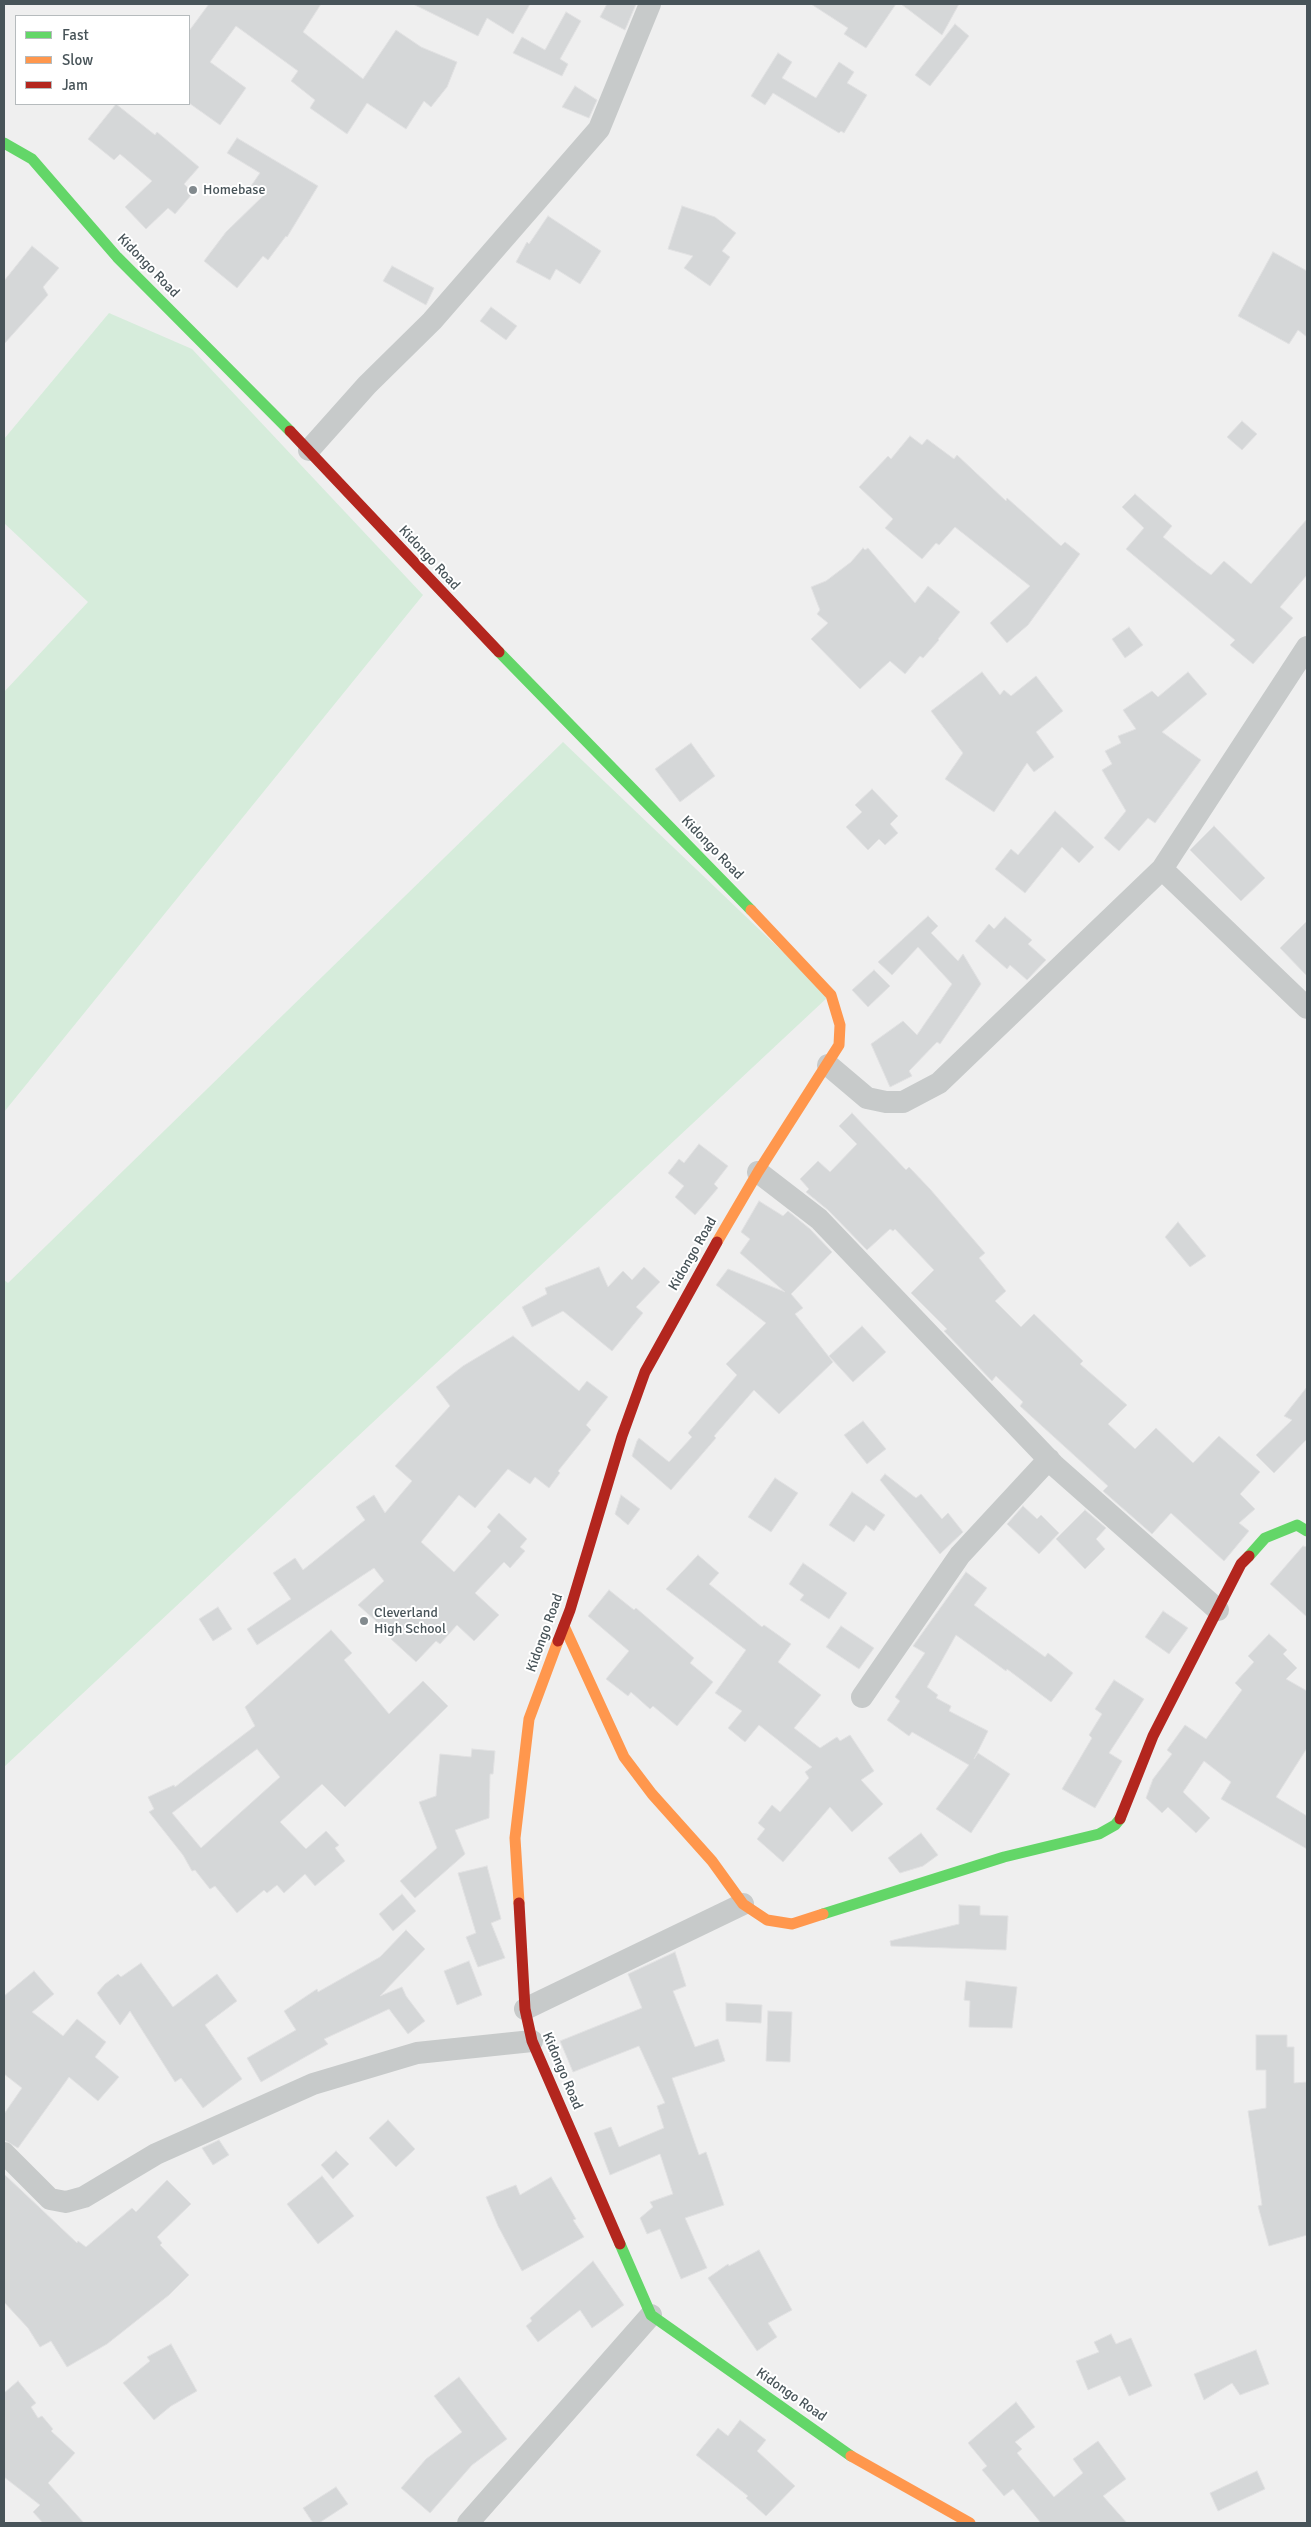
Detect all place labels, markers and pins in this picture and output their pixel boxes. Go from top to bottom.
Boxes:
place label: Homebase [203,182,266,198]
marker: Homebase [187,184,199,196]
place label: Cleverland High School [374,1605,446,1638]
marker: Cleverland High School [358,1615,370,1627]

